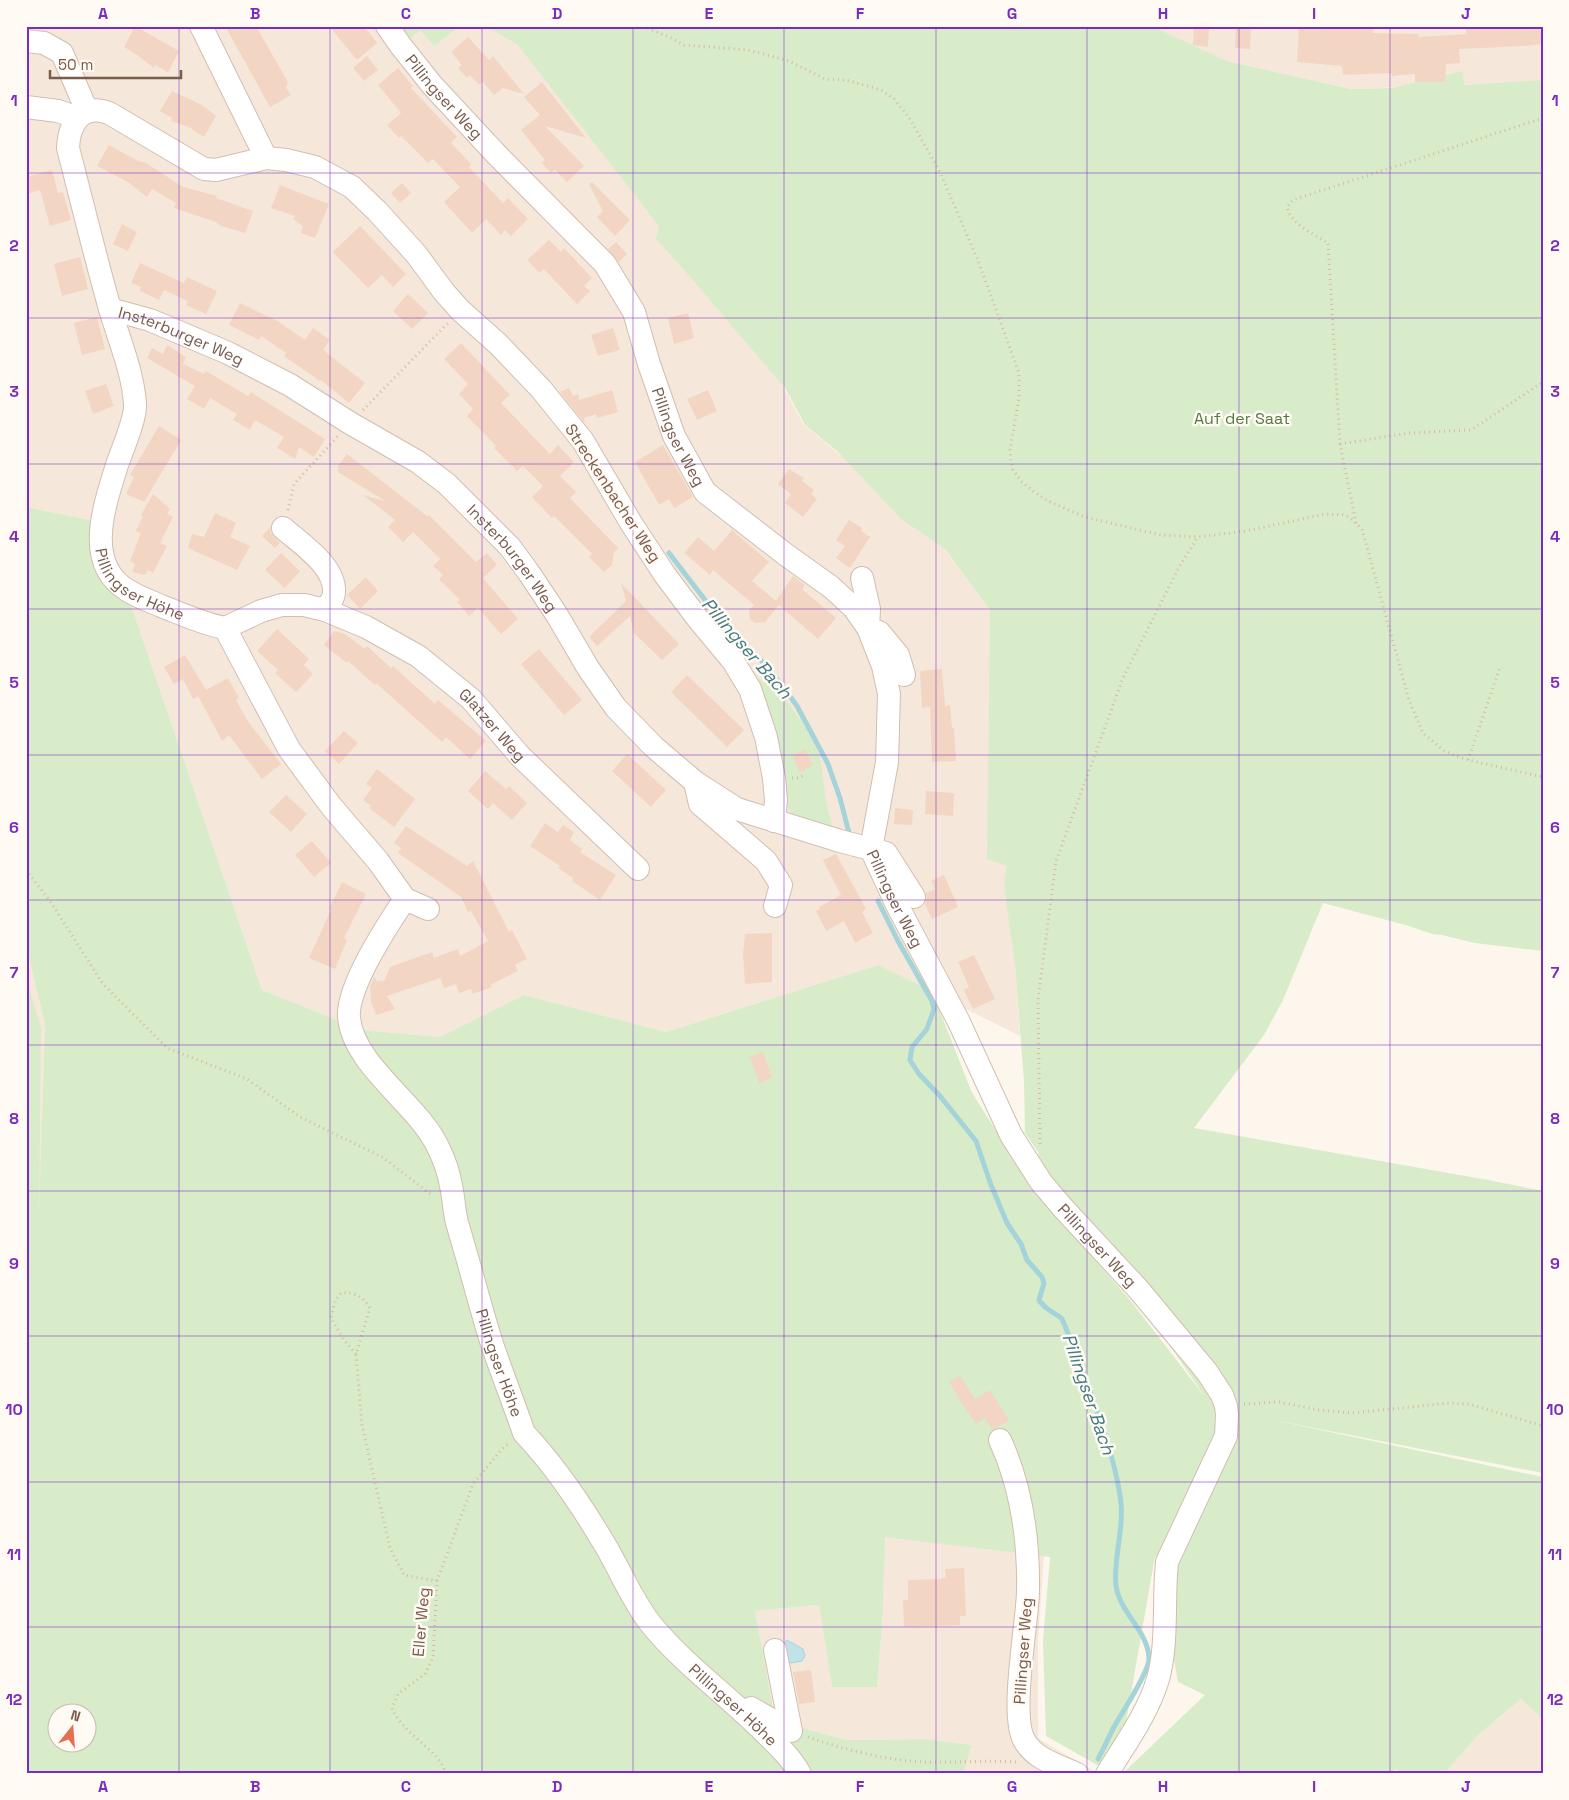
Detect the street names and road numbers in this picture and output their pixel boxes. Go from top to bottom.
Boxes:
street label: Pillingser Weg [401,50,487,144]
street label: Insterburger Weg [116,301,248,370]
street label: Pillingser Weg [647,384,710,490]
street label: Streckenbacher Weg [560,420,666,566]
street label: Insterburger Weg [462,499,563,616]
street label: Pillingser Höhe [91,546,188,625]
street label: Glatzer Weg [455,683,531,766]
street label: Pillingser Weg [862,846,928,951]
street label: Pillingser Weg [1053,1199,1141,1291]
street label: Pillingser Höhe [471,1306,528,1420]
street label: Eller Weg [407,1586,435,1658]
street label: Pillingser Weg [1009,1597,1037,1705]
street label: Pillingser Höhe [685,1659,782,1750]

